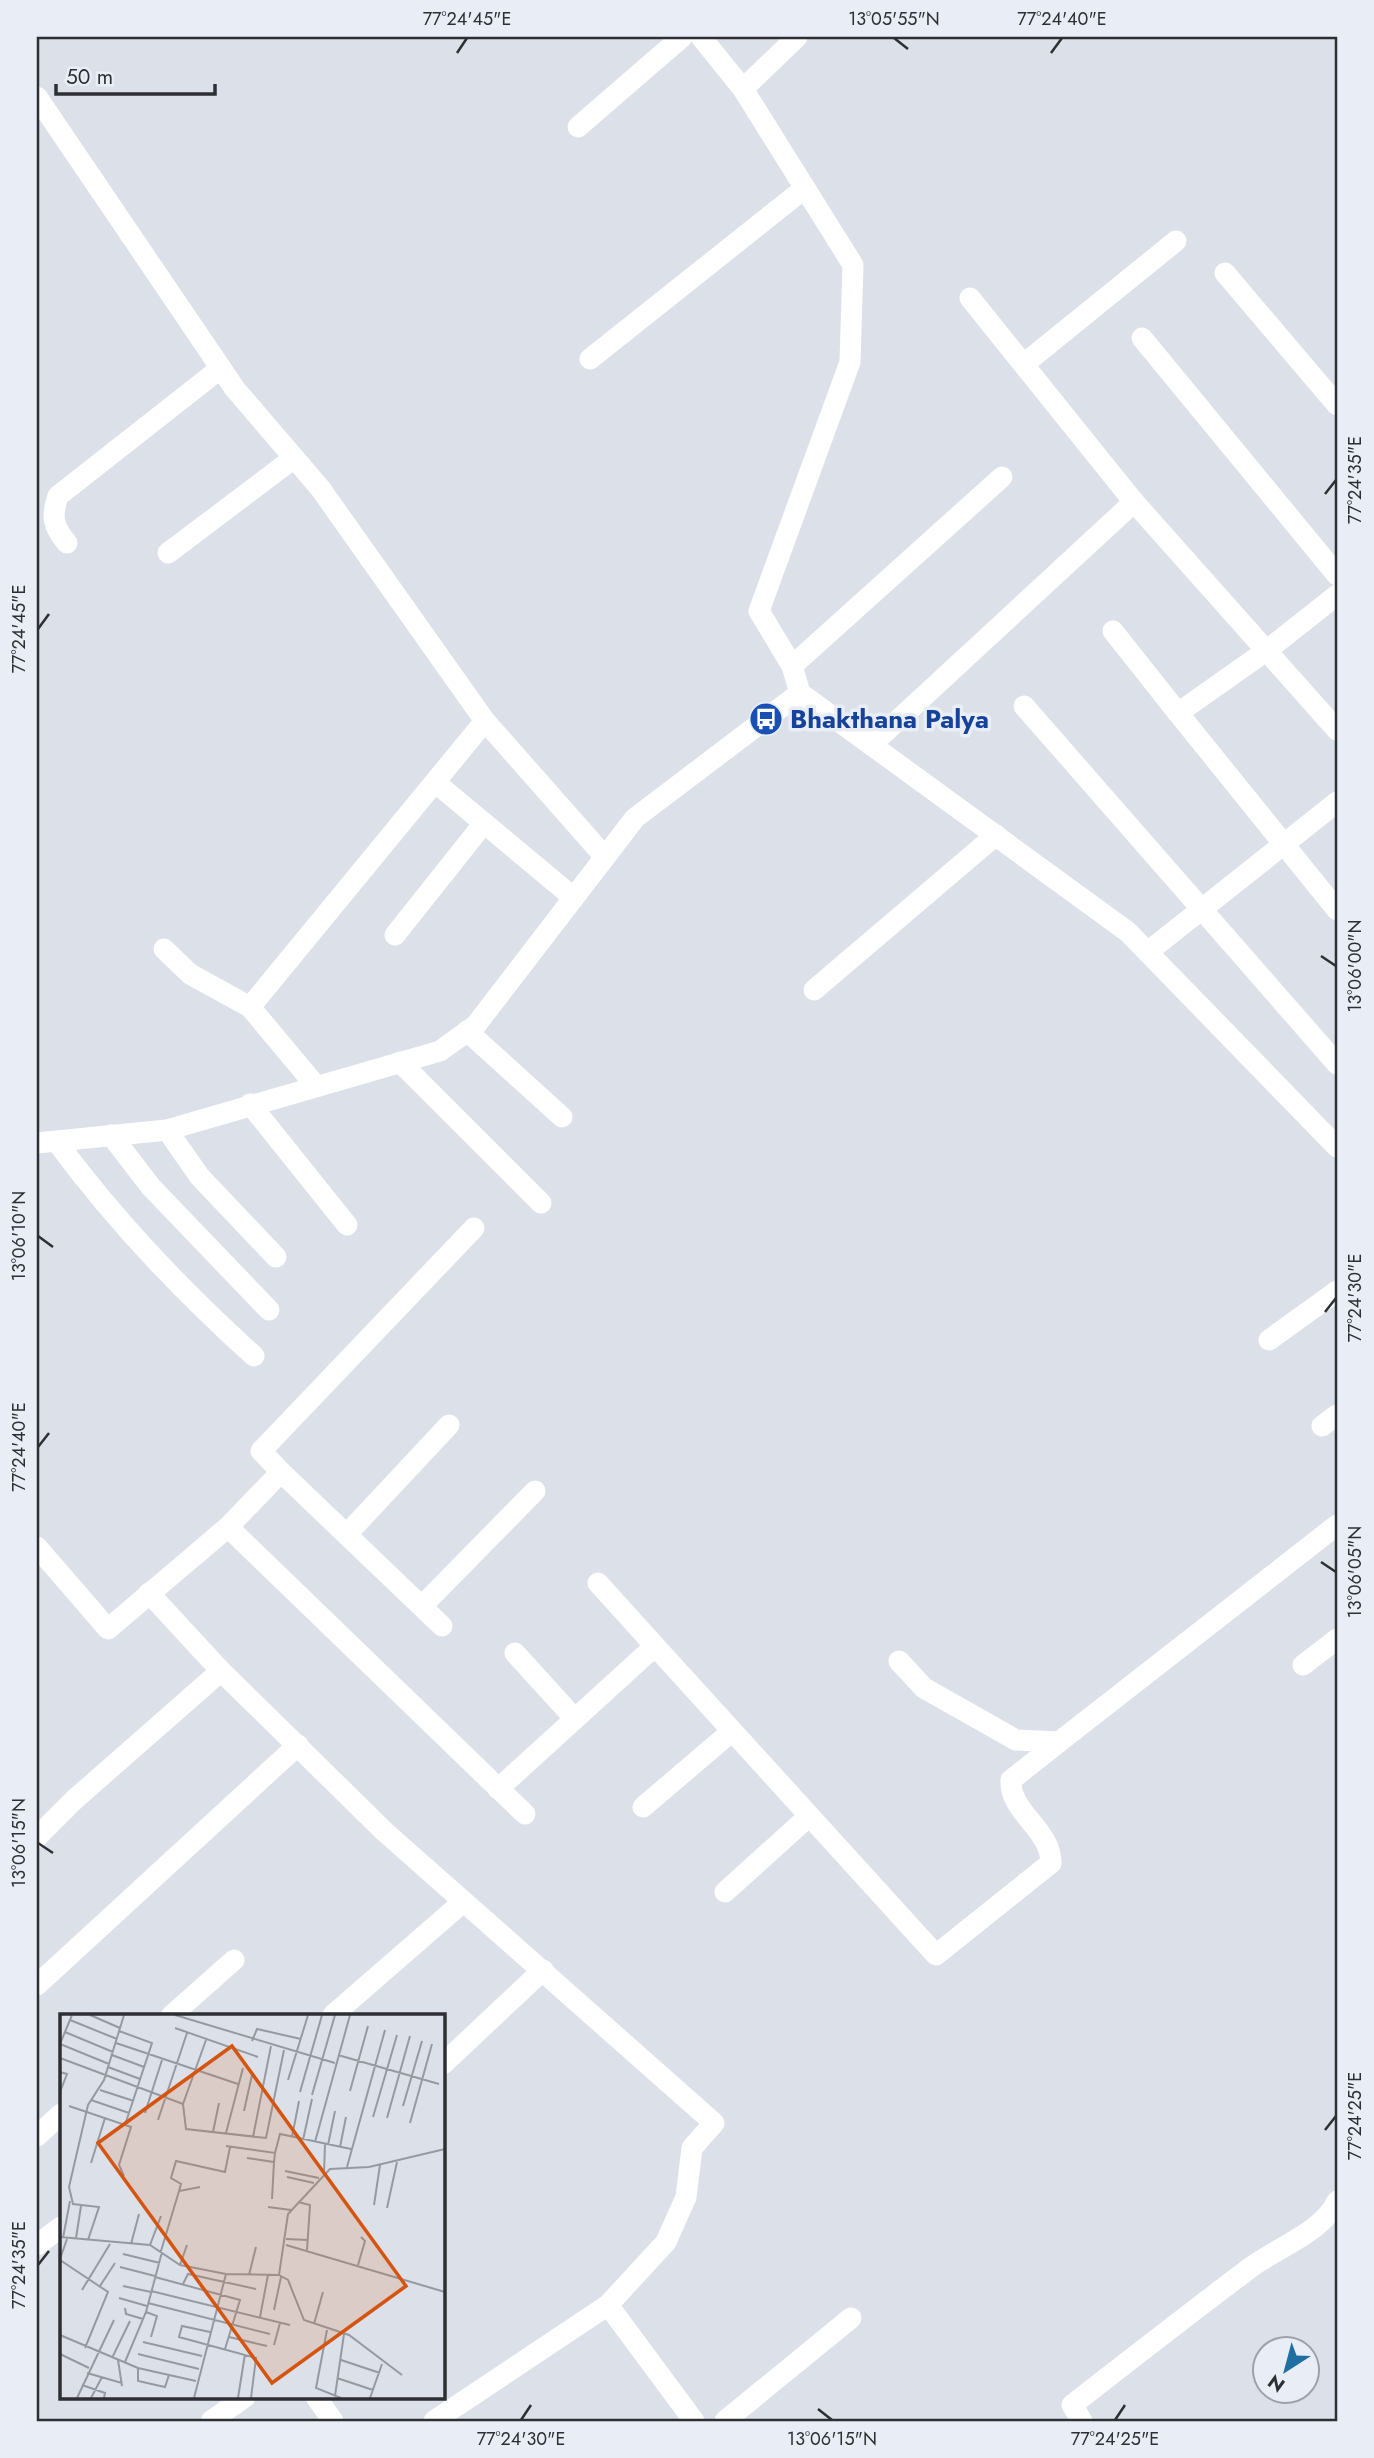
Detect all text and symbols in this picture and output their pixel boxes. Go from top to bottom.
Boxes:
text: 77°24'45"E [423,6,511,32]
text: 13°05'55"N [848,6,940,32]
text: 77°24'40"E [1017,6,1107,32]
scale bar [56,52,215,96]
text: 50 m [66,62,113,92]
text: 77°24'35"E [1342,436,1368,524]
text: 77°24'45"E [6,585,32,673]
bus stop icon: Bhakthana Palya [747,700,785,738]
place label: Bhakthana Palya [790,700,989,738]
text: 13°06'00"N [1342,919,1368,1013]
text: 13°06'10"N [6,1191,32,1281]
text: 77°24'30"E [1342,1254,1368,1342]
text: 77°24'40"E [6,1402,32,1492]
text: 13°06'05"N [1342,1526,1368,1618]
text: 13°06'15"N [6,1798,32,1888]
inset map [60,2014,444,2398]
text: 77°24'25"E [1342,2072,1368,2160]
text: 77°24'35"E [6,2221,32,2309]
north arrow [1252,2336,1322,2406]
text: N [1262,2368,1290,2399]
text: 77°24'30"E [477,2426,565,2452]
text: 13°06'15"N [787,2426,877,2452]
text: 77°24'25"E [1071,2426,1159,2452]

